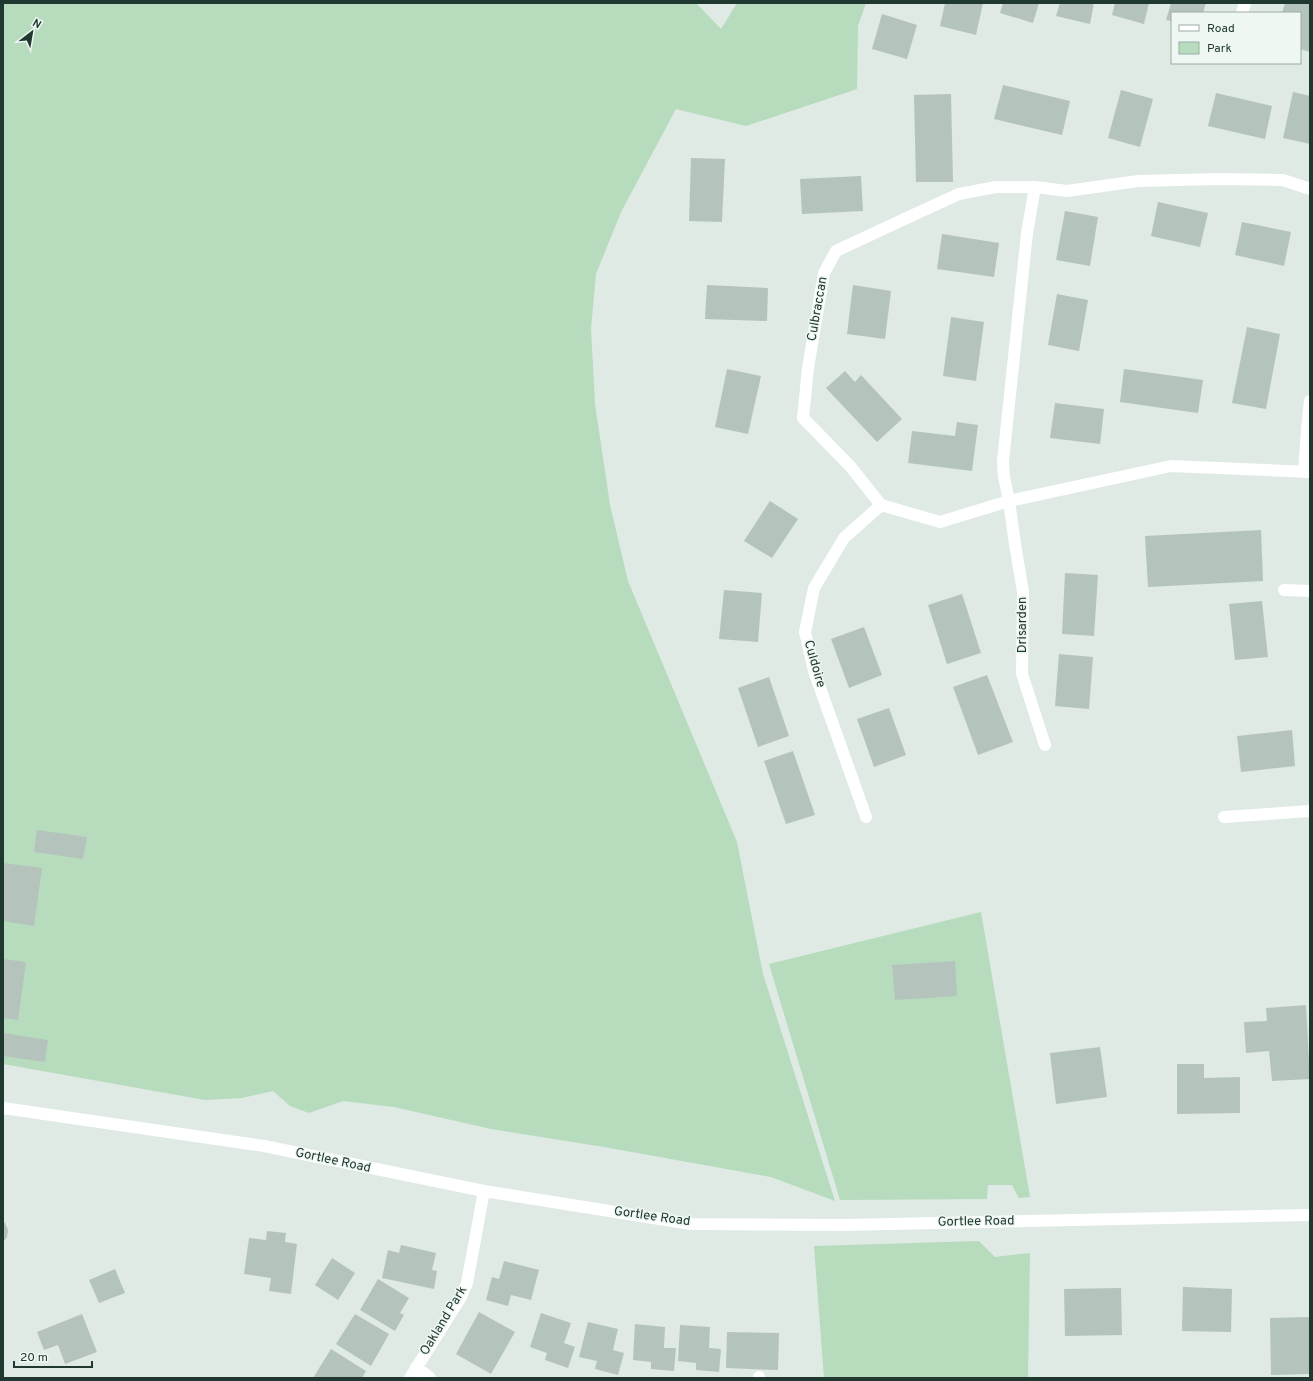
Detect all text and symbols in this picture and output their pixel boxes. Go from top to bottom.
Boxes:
north arrow [12,12,52,52]
legend [1171,12,1301,64]
text: N [30,16,44,32]
text: Road [1207,21,1235,37]
text: Park [1207,41,1232,57]
street label: Culbraccan [804,275,832,343]
street label: Drisarden [1015,597,1031,653]
street label: Culdoire [800,638,828,690]
street label: Gortlee Road [294,1145,372,1177]
street label: Gortlee Road [613,1204,691,1230]
street label: Gortlee Road [937,1213,1015,1231]
street label: Oakland Park [417,1283,471,1359]
scale bar [14,1343,92,1369]
text: 20 m [20,1350,48,1366]

